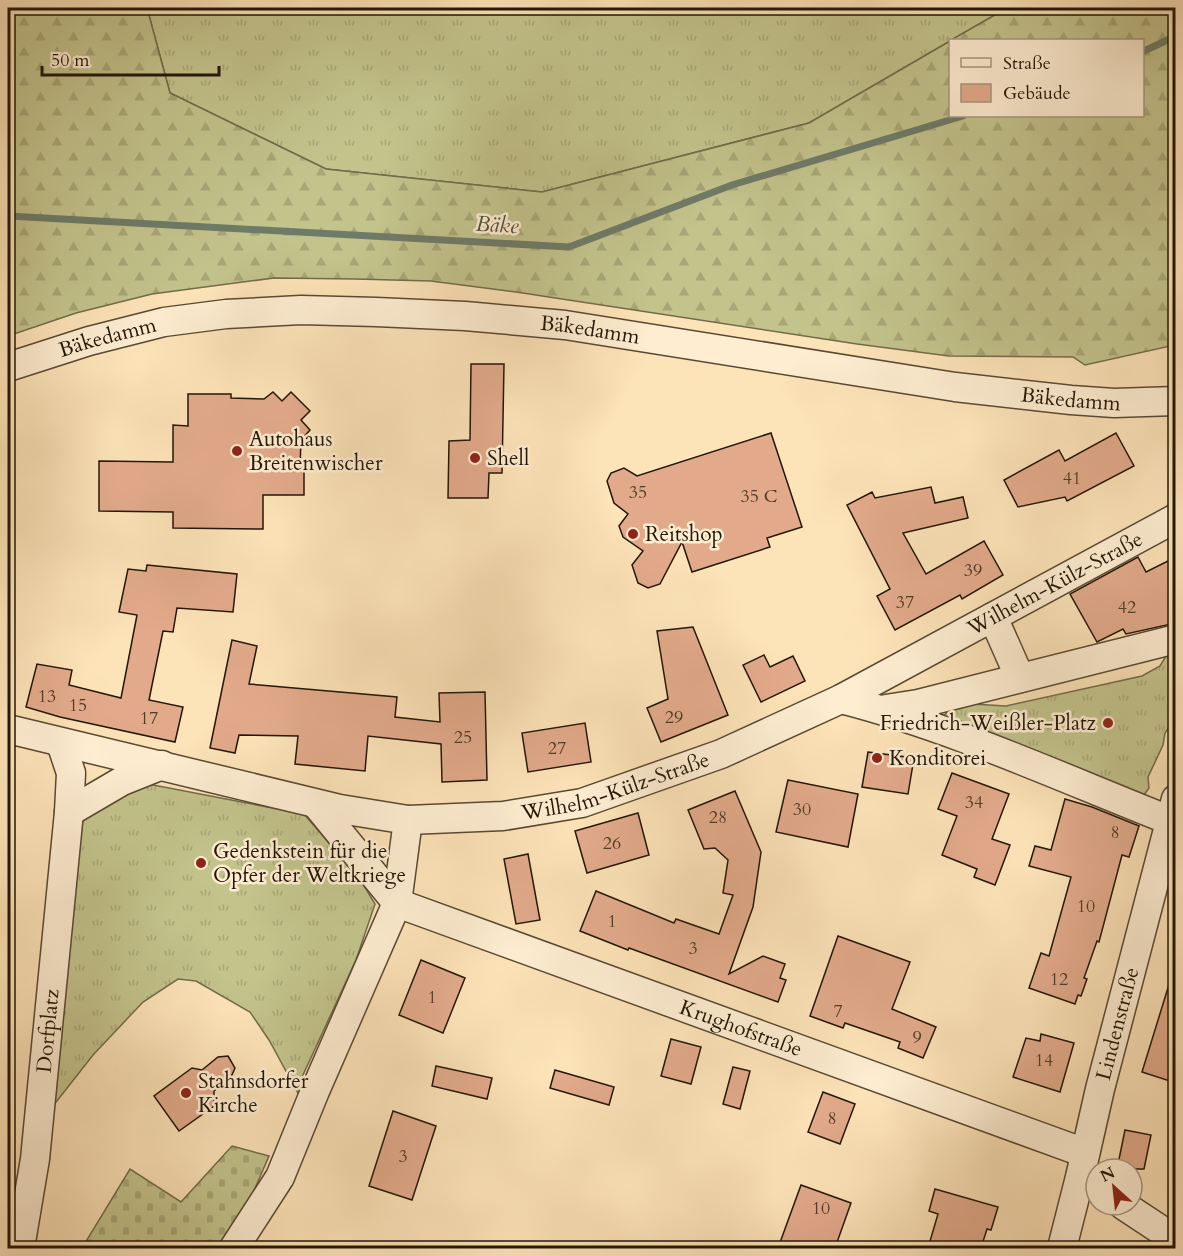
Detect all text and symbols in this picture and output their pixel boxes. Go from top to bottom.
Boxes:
scale bar [42,39,219,77]
legend [949,39,1144,117]
text: 50 m [51,48,90,73]
text: Straße [1003,51,1051,76]
text: Gebäude [1003,81,1071,106]
water label: Bäke [475,209,520,241]
street label: Bäkedamm [539,308,642,351]
street label: Bäkedamm [55,310,160,364]
street label: Bäkedamm [1019,380,1122,418]
place label: Autohaus Breitenwischer [249,425,383,478]
marker: Autohaus Breitenwischer [230,444,244,458]
place label: Shell [487,444,529,473]
marker: Shell [468,451,482,465]
house number: 41 [1063,466,1081,491]
house number: 35 [629,480,647,505]
house number: 35 C [740,484,778,509]
place label: Reitshop [645,520,723,549]
street label: Wilhelm-Külz-Straße [961,524,1148,643]
marker: Reitshop [626,527,640,541]
house number: 39 [964,558,982,583]
house number: 37 [896,590,914,615]
house number: 42 [1118,595,1136,620]
house number: 13 [38,684,56,709]
house number: 15 [69,693,87,718]
house number: 29 [665,705,683,730]
house number: 17 [140,706,158,731]
place label: Friedrich-Weißler-Platz [880,709,1097,738]
marker: Friedrich-Weißler-Platz [1101,716,1115,730]
house number: 25 [454,725,472,750]
house number: 27 [548,736,566,761]
place label: Konditorei [889,744,986,773]
street label: Wilhelm-Külz-Straße [518,745,713,827]
marker: Konditorei [870,751,884,765]
house number: 34 [965,790,983,815]
house number: 30 [793,797,811,822]
house number: 28 [709,805,727,830]
house number: 8 [1110,820,1120,845]
house number: 26 [603,831,621,856]
place label: Gedenkstein für die Opfer der Weltkriege [213,837,406,890]
marker: Gedenkstein für die Opfer der Weltkriege [194,856,208,870]
house number: 10 [1077,894,1095,919]
house number: 1 [607,909,617,934]
house number: 3 [688,936,698,961]
street label: Lindenstraße [1088,964,1146,1083]
house number: 12 [1050,967,1068,992]
house number: 1 [427,985,437,1010]
street label: Dorfplatz [29,987,66,1074]
street label: Krughofstraße [676,992,806,1064]
house number: 7 [833,999,843,1024]
house number: 9 [912,1025,922,1050]
house number: 14 [1035,1048,1053,1073]
place label: Stahnsdorfer Kirche [198,1067,309,1120]
marker: Stahnsdorfer Kirche [179,1086,193,1100]
house number: 8 [827,1106,837,1131]
house number: 3 [398,1144,408,1169]
north arrow [1084,1157,1144,1217]
text: N [1096,1162,1119,1187]
house number: 10 [812,1196,830,1221]

